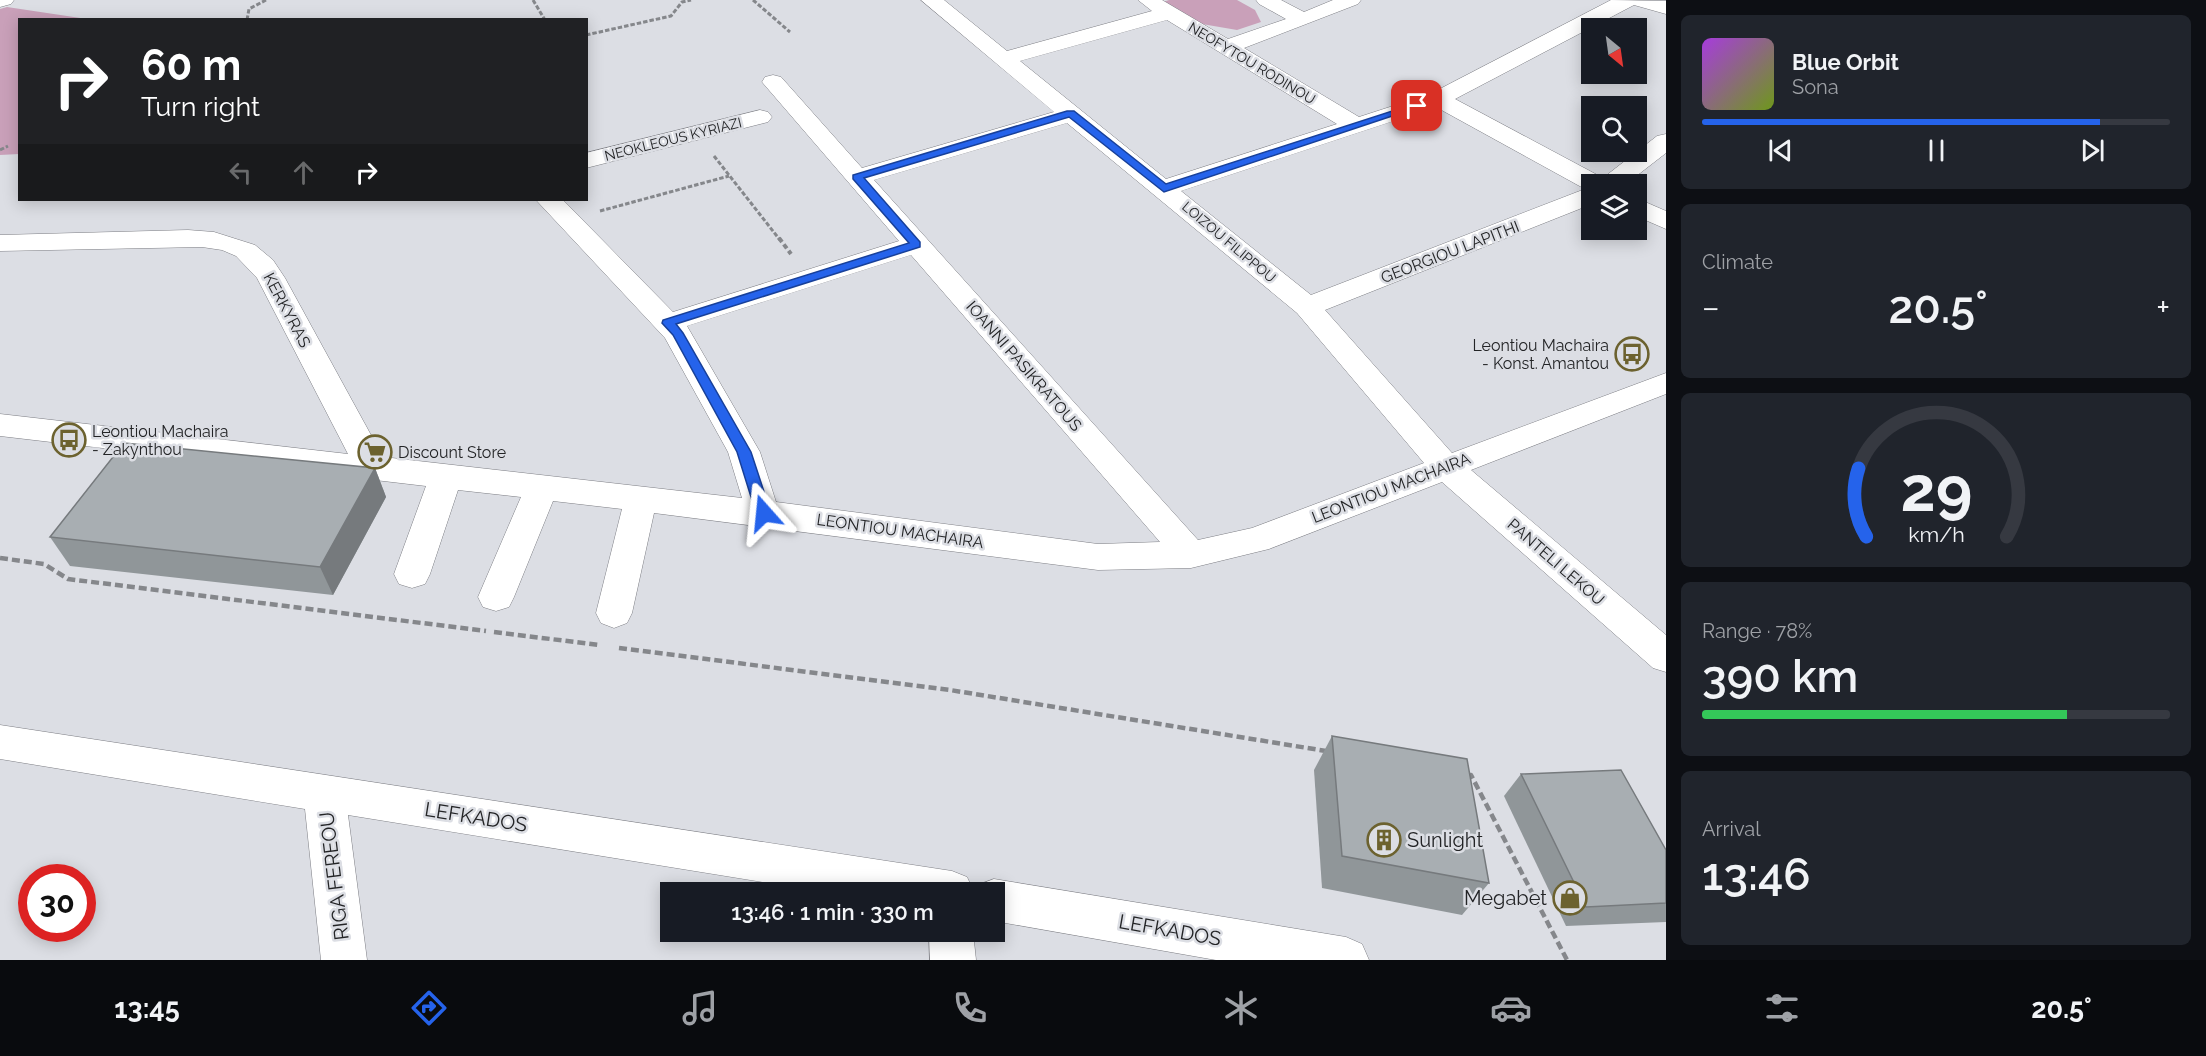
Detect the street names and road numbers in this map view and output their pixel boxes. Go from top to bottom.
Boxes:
street label: NEOFYTOU RODINOU [1186,19,1318,107]
street label: NEOKLEOUS KYRIAZI [603,114,743,164]
street label: LOIZOU FILIPPOU [1179,198,1279,286]
street label: GEORGIOU LAPITHI [1378,217,1522,287]
street label: KERKYRAS [259,269,315,351]
street label: IOANNI PASIKRATOUS [962,297,1086,435]
street label: LEONTIOU MACHAIRA [1309,449,1473,527]
street label: LEONTIOU MACHAIRA [815,510,985,552]
street label: PANTELI LEKOU [1504,515,1608,609]
street label: LEFKADOS [423,797,529,837]
street label: RIGA FEREOU [314,810,354,942]
street label: LEFKADOS [1117,909,1223,951]

